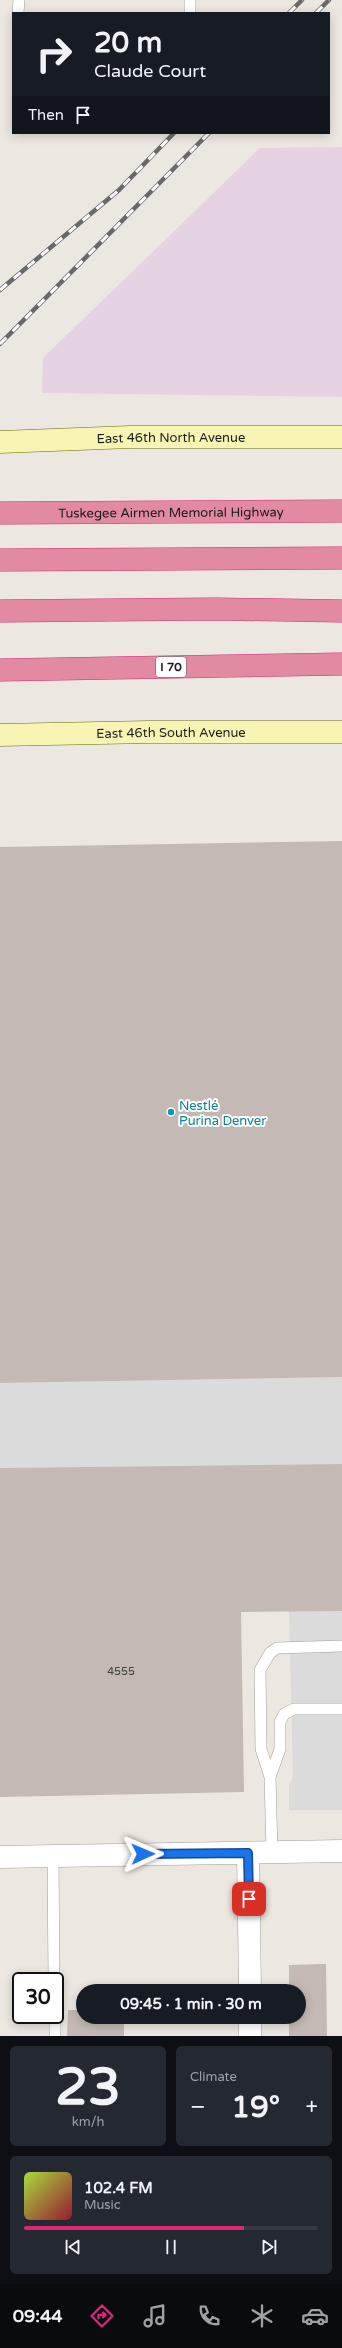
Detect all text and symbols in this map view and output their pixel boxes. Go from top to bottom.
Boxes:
text: 20 m [94,26,162,60]
icon: right [28,28,80,80]
text: Claude Court [94,60,206,82]
icon: arrive [72,104,94,126]
text: Then [28,106,64,124]
street label: East 46th North Avenue [96,430,245,447]
street label: Tuskegee Airmen Memorial Highway [58,504,284,522]
road number: I 70 [156,657,186,677]
street label: East 46th South Avenue [96,725,246,742]
place label: Nestlé Purina Denver [179,1098,266,1129]
marker: Nestlé Purina Denver [166,1107,176,1117]
house number: 4555 [107,1665,135,1678]
position arrow [122,1833,164,1875]
pin [232,1882,266,1916]
icon: arrive [238,1888,260,1910]
speed limit sign: 30 [12,1972,64,2024]
text: 09:45 · 1 min · 30 m [120,1995,262,2013]
text: 23 [55,2056,121,2119]
text: Climate [190,2069,237,2085]
text: 19° [231,2089,280,2126]
text: − [190,2094,206,2120]
text: + [306,2094,318,2120]
text: km/h [72,2114,104,2130]
text: 102.4 FM [84,2179,153,2197]
text: Music [84,2197,121,2213]
icon: previous [62,2236,84,2258]
icon: pause [160,2236,182,2258]
icon: next [258,2236,280,2258]
icon: directions [88,2302,116,2330]
icon: music [141,2302,169,2330]
icon: phone [195,2302,223,2330]
icon: climate [248,2302,276,2330]
icon: car [301,2302,329,2330]
text: 09:44 [13,2305,63,2327]

